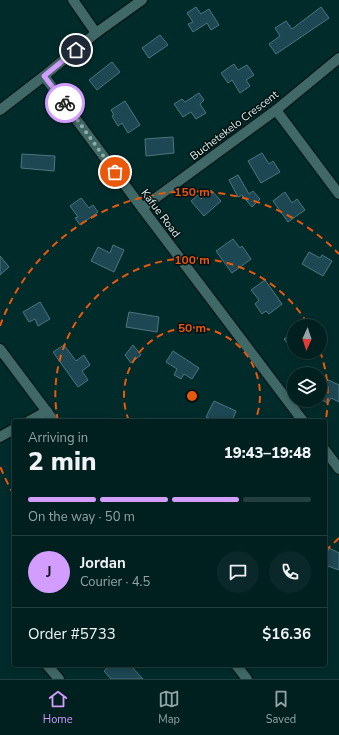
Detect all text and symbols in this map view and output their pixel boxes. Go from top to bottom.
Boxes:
pin [59,33,93,67]
icon: home [65,39,87,61]
courier [45,83,85,123]
street label: Buchetekelo Crescent [187,87,282,164]
icon: bike [54,92,76,114]
pin [98,155,132,189]
icon: bag [104,161,126,183]
text: 150 m [174,184,210,200]
street label: Kafue Road [138,186,184,241]
text: 100 m [174,252,210,268]
north arrow [287,319,327,359]
map controls [287,319,327,407]
text: 50 m [178,320,206,336]
button: layers [287,367,327,407]
centre of rings [185,389,199,403]
text: Arriving in [28,429,88,447]
text: 19:43–19:48 [224,443,311,463]
text: 2 min [28,444,96,479]
text: On the way · 50 m [28,508,135,526]
button: chat [217,551,259,593]
button: phone [269,551,311,593]
text: Jordan [80,553,126,573]
text: J [46,562,52,582]
text: Courier · 4.5 [80,573,150,591]
text: Order #5733 [28,624,116,644]
text: $16.36 [262,624,311,644]
tab: Home [43,688,73,727]
tab: Map [158,688,180,727]
tab: Saved [266,688,296,727]

